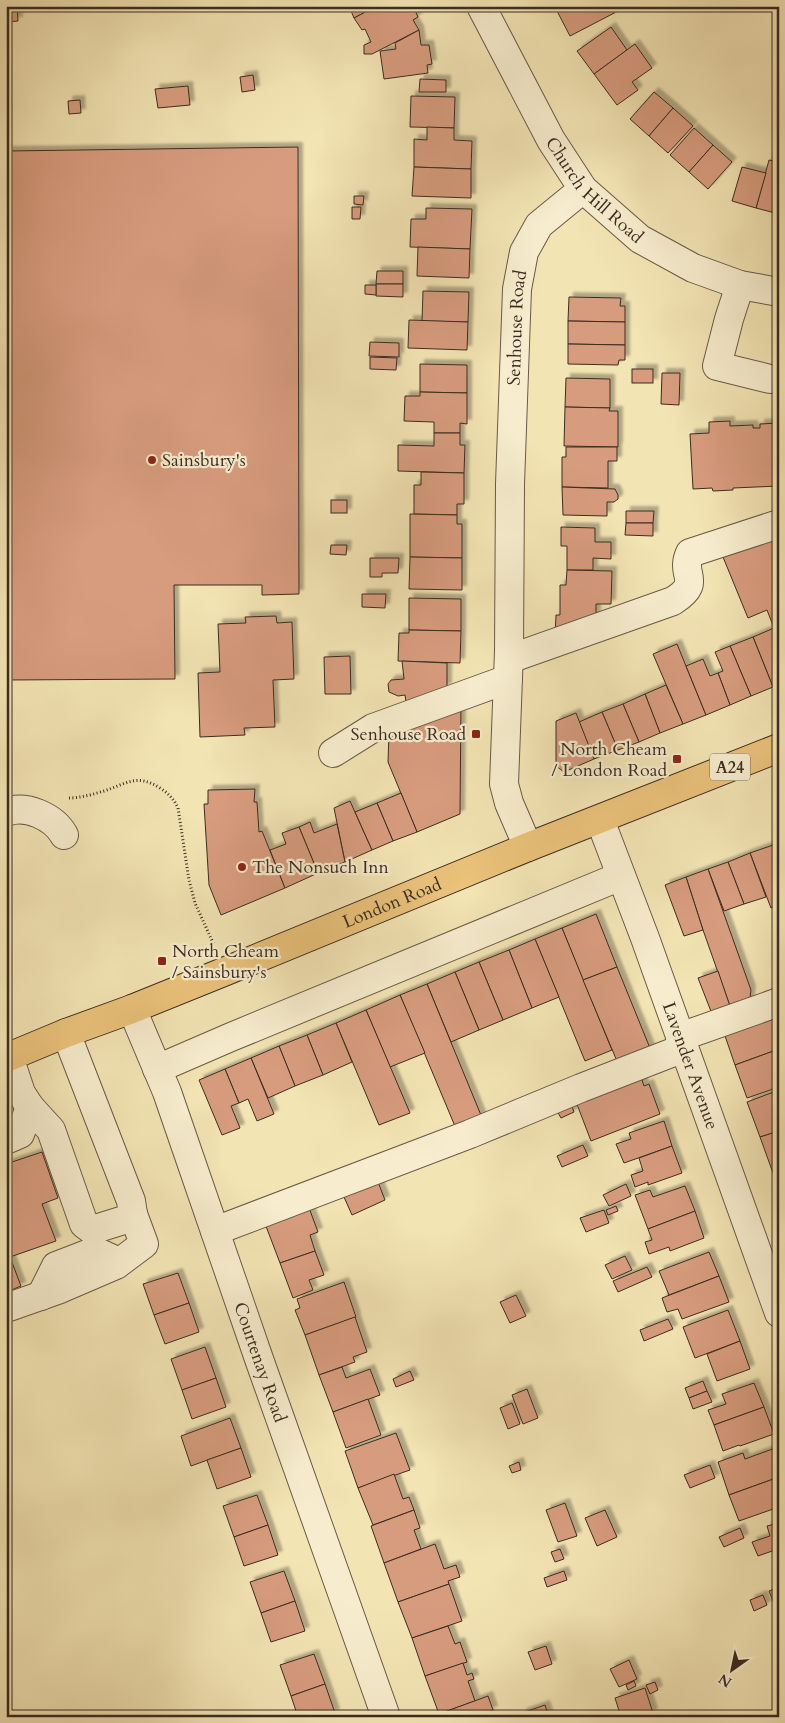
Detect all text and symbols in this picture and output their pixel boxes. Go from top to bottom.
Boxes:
street label: Church Hill Road [539,132,649,250]
street label: Senhouse Road [502,268,533,386]
place label: Sainsbury's [162,448,246,473]
marker: Sainsbury's [146,454,158,466]
place label: Senhouse Road [351,722,466,747]
marker: Senhouse Road [470,728,482,740]
place label: North Cheam / London Road [552,737,668,783]
marker: North Cheam / London Road [671,753,683,765]
road number: A24 [710,754,750,780]
place label: The Nonsuch Inn [252,855,390,880]
marker: The Nonsuch Inn [236,861,248,873]
street label: London Road [339,872,446,935]
place label: North Cheam / Sainsbury's [172,939,280,985]
marker: North Cheam / Sainsbury's [156,955,168,967]
street label: Lavender Avenue [656,999,724,1133]
street label: Courtenay Road [227,1299,293,1426]
north arrow [708,1646,758,1696]
text: N [715,1669,735,1692]

